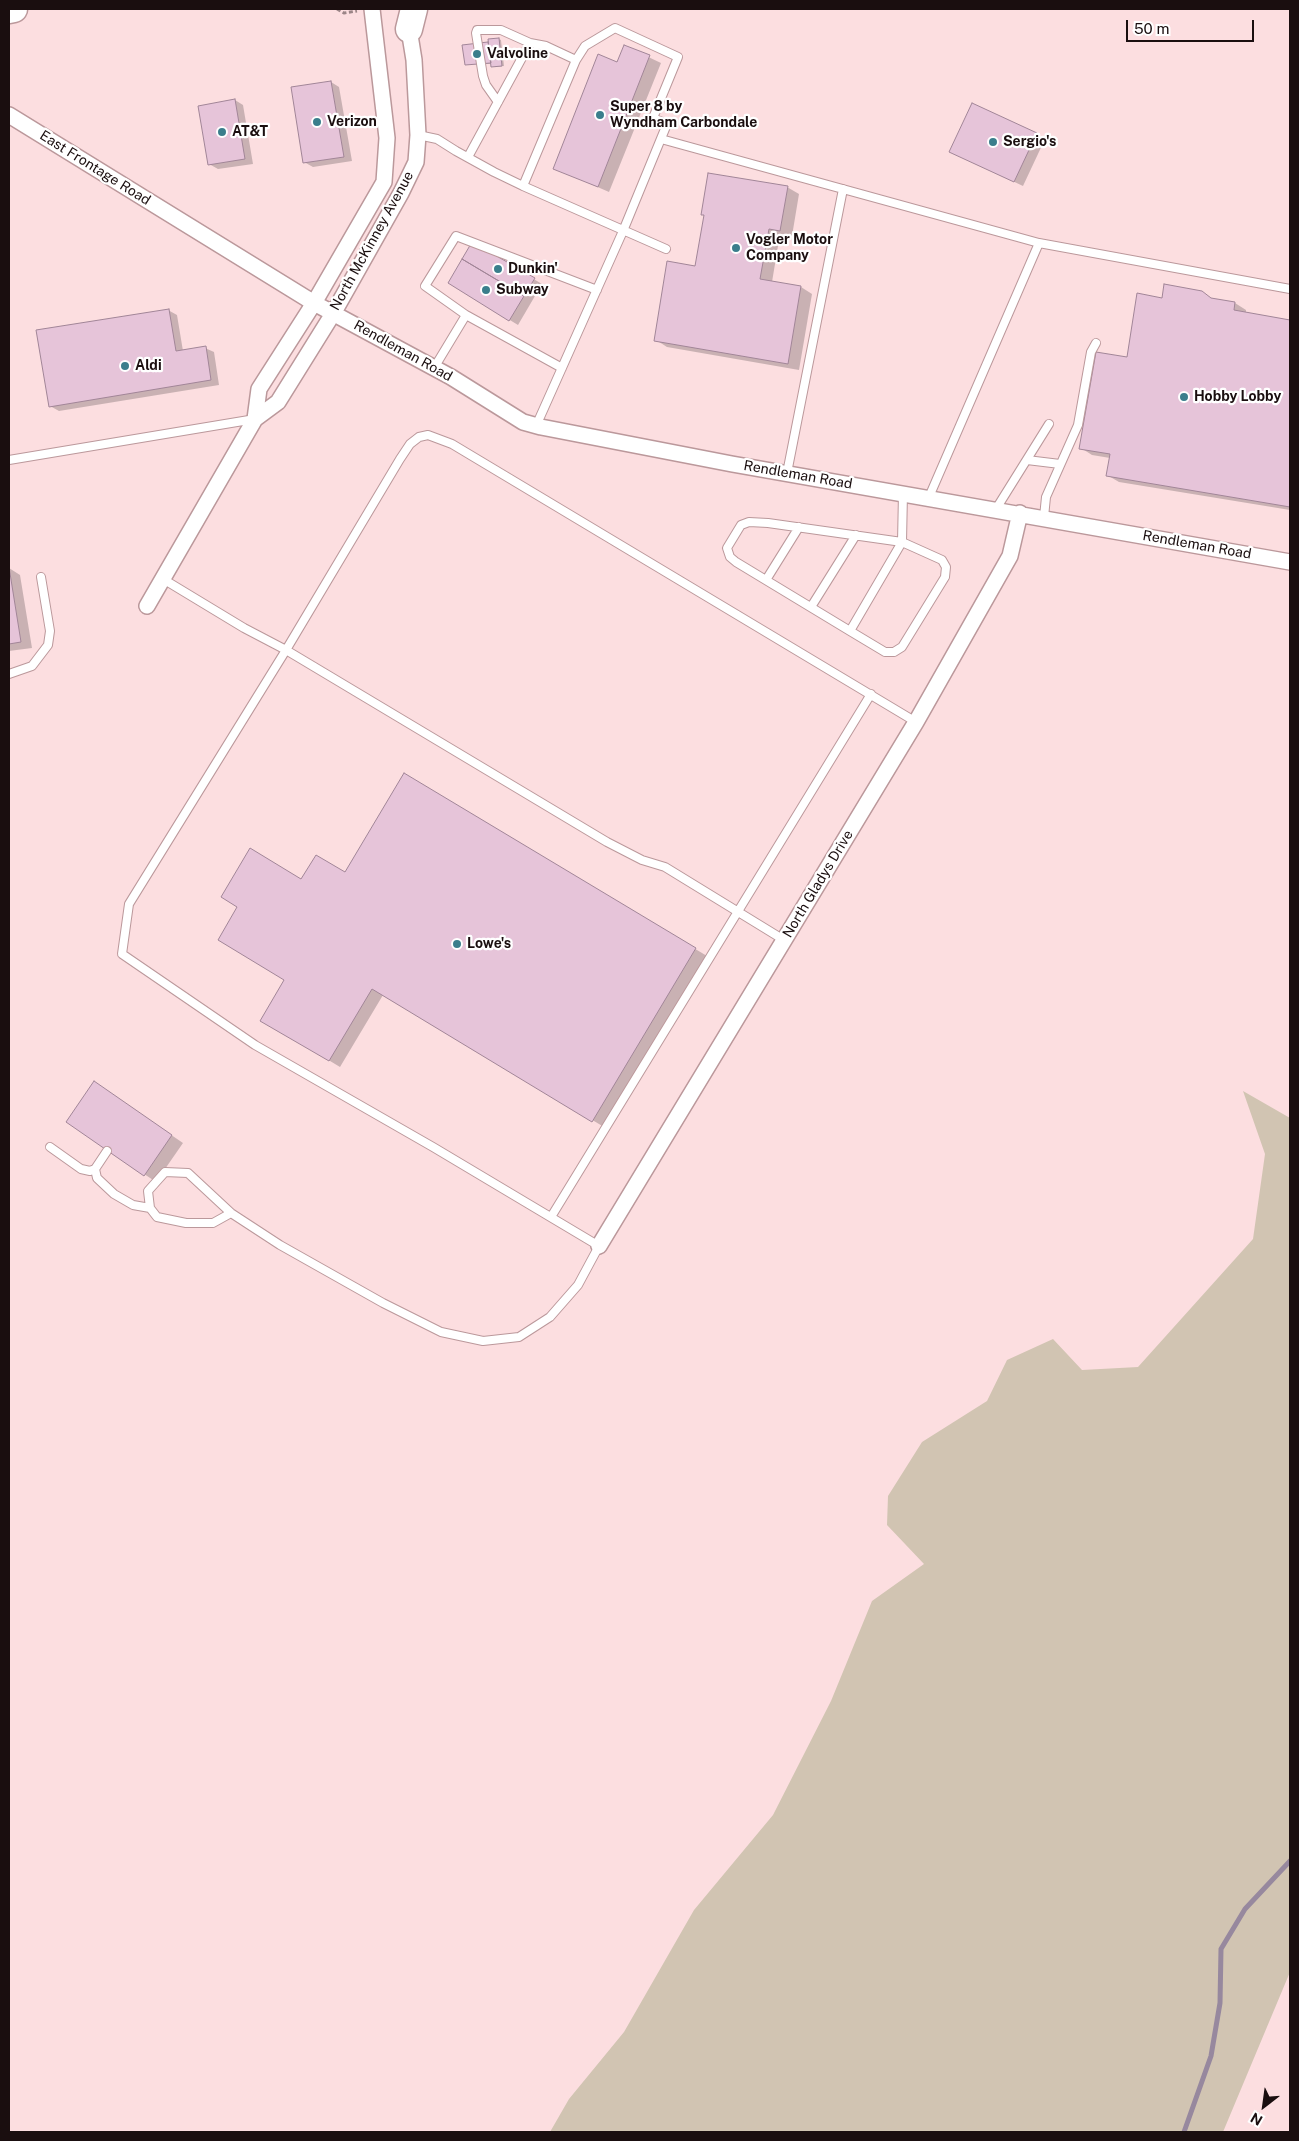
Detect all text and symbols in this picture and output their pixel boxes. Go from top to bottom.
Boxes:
scale bar [1129,10,1256,42]
text: 50 m [1134,20,1169,37]
place label: Valvoline [487,46,548,62]
marker: Valvoline [471,48,483,60]
place label: Super 8 by Wyndham Carbondale [610,99,757,132]
marker: Super 8 by Wyndham Carbondale [594,109,606,121]
place label: Verizon [327,114,377,130]
marker: Verizon [311,116,323,128]
place label: AT&T [232,124,268,140]
marker: AT&T [216,126,228,138]
street label: East Frontage Road [36,127,154,209]
place label: Sergio's [1003,134,1056,150]
marker: Sergio's [987,136,999,148]
street label: North McKinney Avenue [327,169,417,313]
place label: Vogler Motor Company [746,232,833,264]
marker: Vogler Motor Company [730,242,742,254]
place label: Dunkin' [508,261,558,277]
marker: Dunkin' [492,263,504,275]
place label: Subway [496,282,549,298]
marker: Subway [480,284,492,296]
street label: Rendleman Road [351,317,455,385]
place label: Aldi [135,358,162,374]
marker: Aldi [119,360,131,372]
place label: Hobby Lobby [1194,389,1281,405]
marker: Hobby Lobby [1178,391,1190,403]
street label: Rendleman Road [742,457,854,493]
street label: Rendleman Road [1141,527,1253,563]
street label: North Gladys Drive [779,827,857,941]
place label: Lowe's [467,936,511,952]
marker: Lowe's [451,938,463,950]
north arrow [1239,2081,1289,2131]
text: N [1248,2109,1265,2129]

